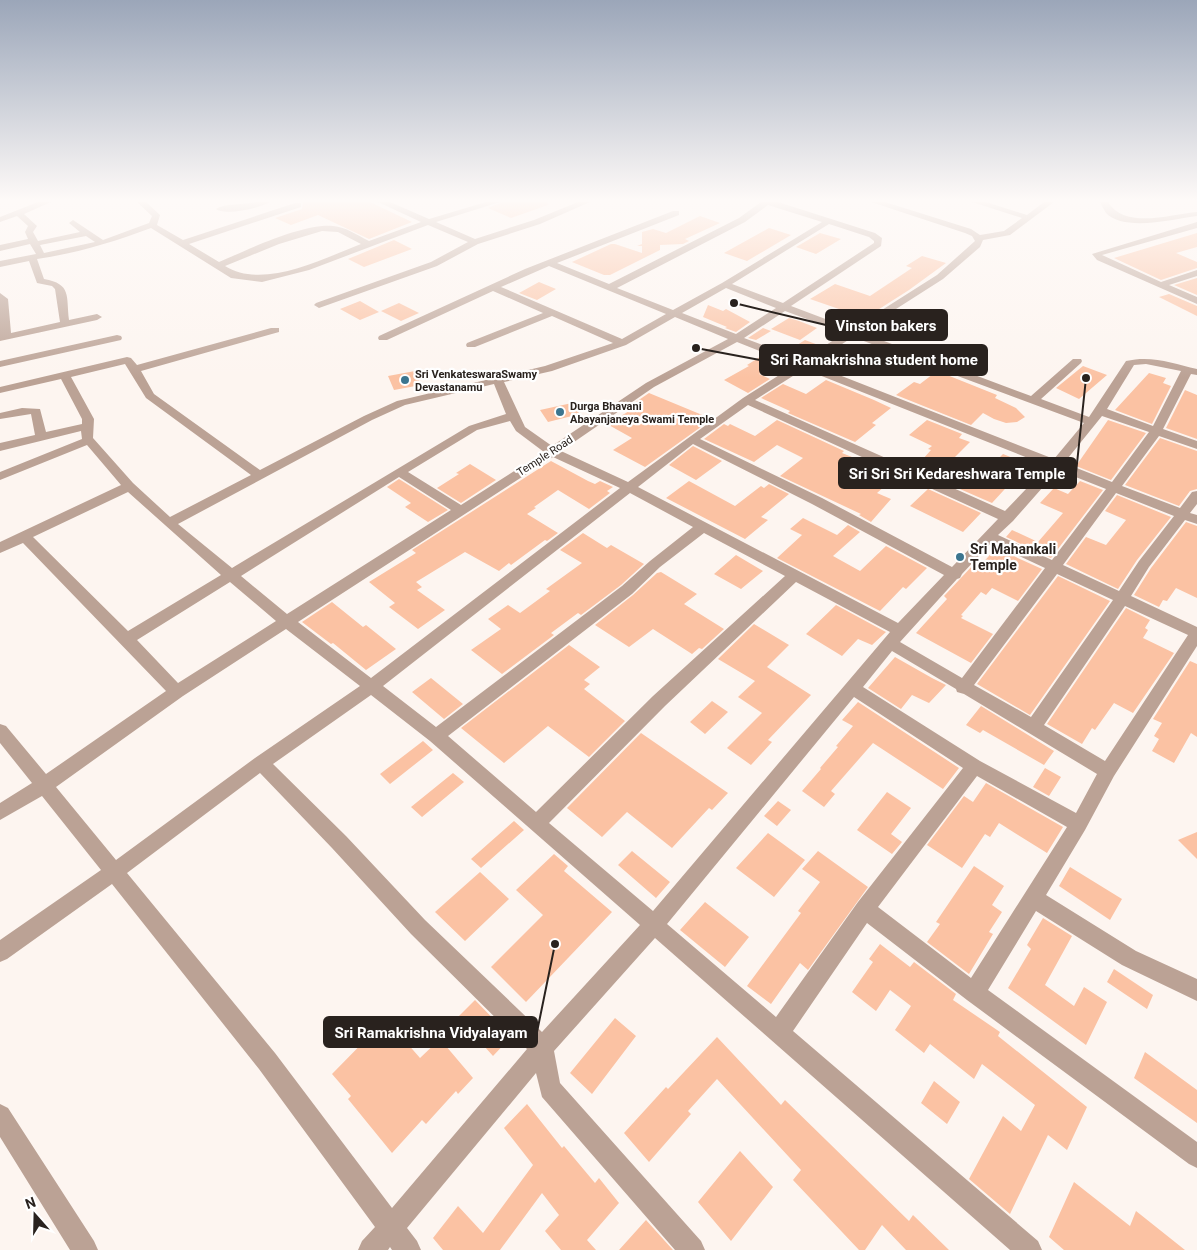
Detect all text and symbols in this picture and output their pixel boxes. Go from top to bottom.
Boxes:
callout: Vinston bakers [826,310,947,340]
text: Vinston bakers [836,317,937,335]
callout: Sri Ramakrishna student home [760,345,987,375]
text: Sri Ramakrishna student home [770,351,978,369]
place label: Sri VenkateswaraSwamy Devastanamu [415,368,538,394]
marker: Sri VenkateswaraSwamy Devastanamu [399,374,411,386]
place label: Durga Bhavani Abayanjaneya Swami Temple [570,400,714,426]
marker: Durga Bhavani Abayanjaneya Swami Temple [554,406,566,418]
street label: Temple Road [515,433,575,479]
callout: Sri Sri Sri Kedareshwara Temple [839,458,1076,488]
text: Sri Sri Sri Kedareshwara Temple [849,465,1065,483]
place label: Sri Mahankali Temple [970,541,1056,573]
marker: Sri Mahankali Temple [954,551,966,563]
callout: Sri Ramakrishna Vidyalayam [324,1017,537,1047]
text: Sri Ramakrishna Vidyalayam [335,1024,527,1042]
north arrow [10,1190,60,1240]
text: N [23,1194,38,1212]

